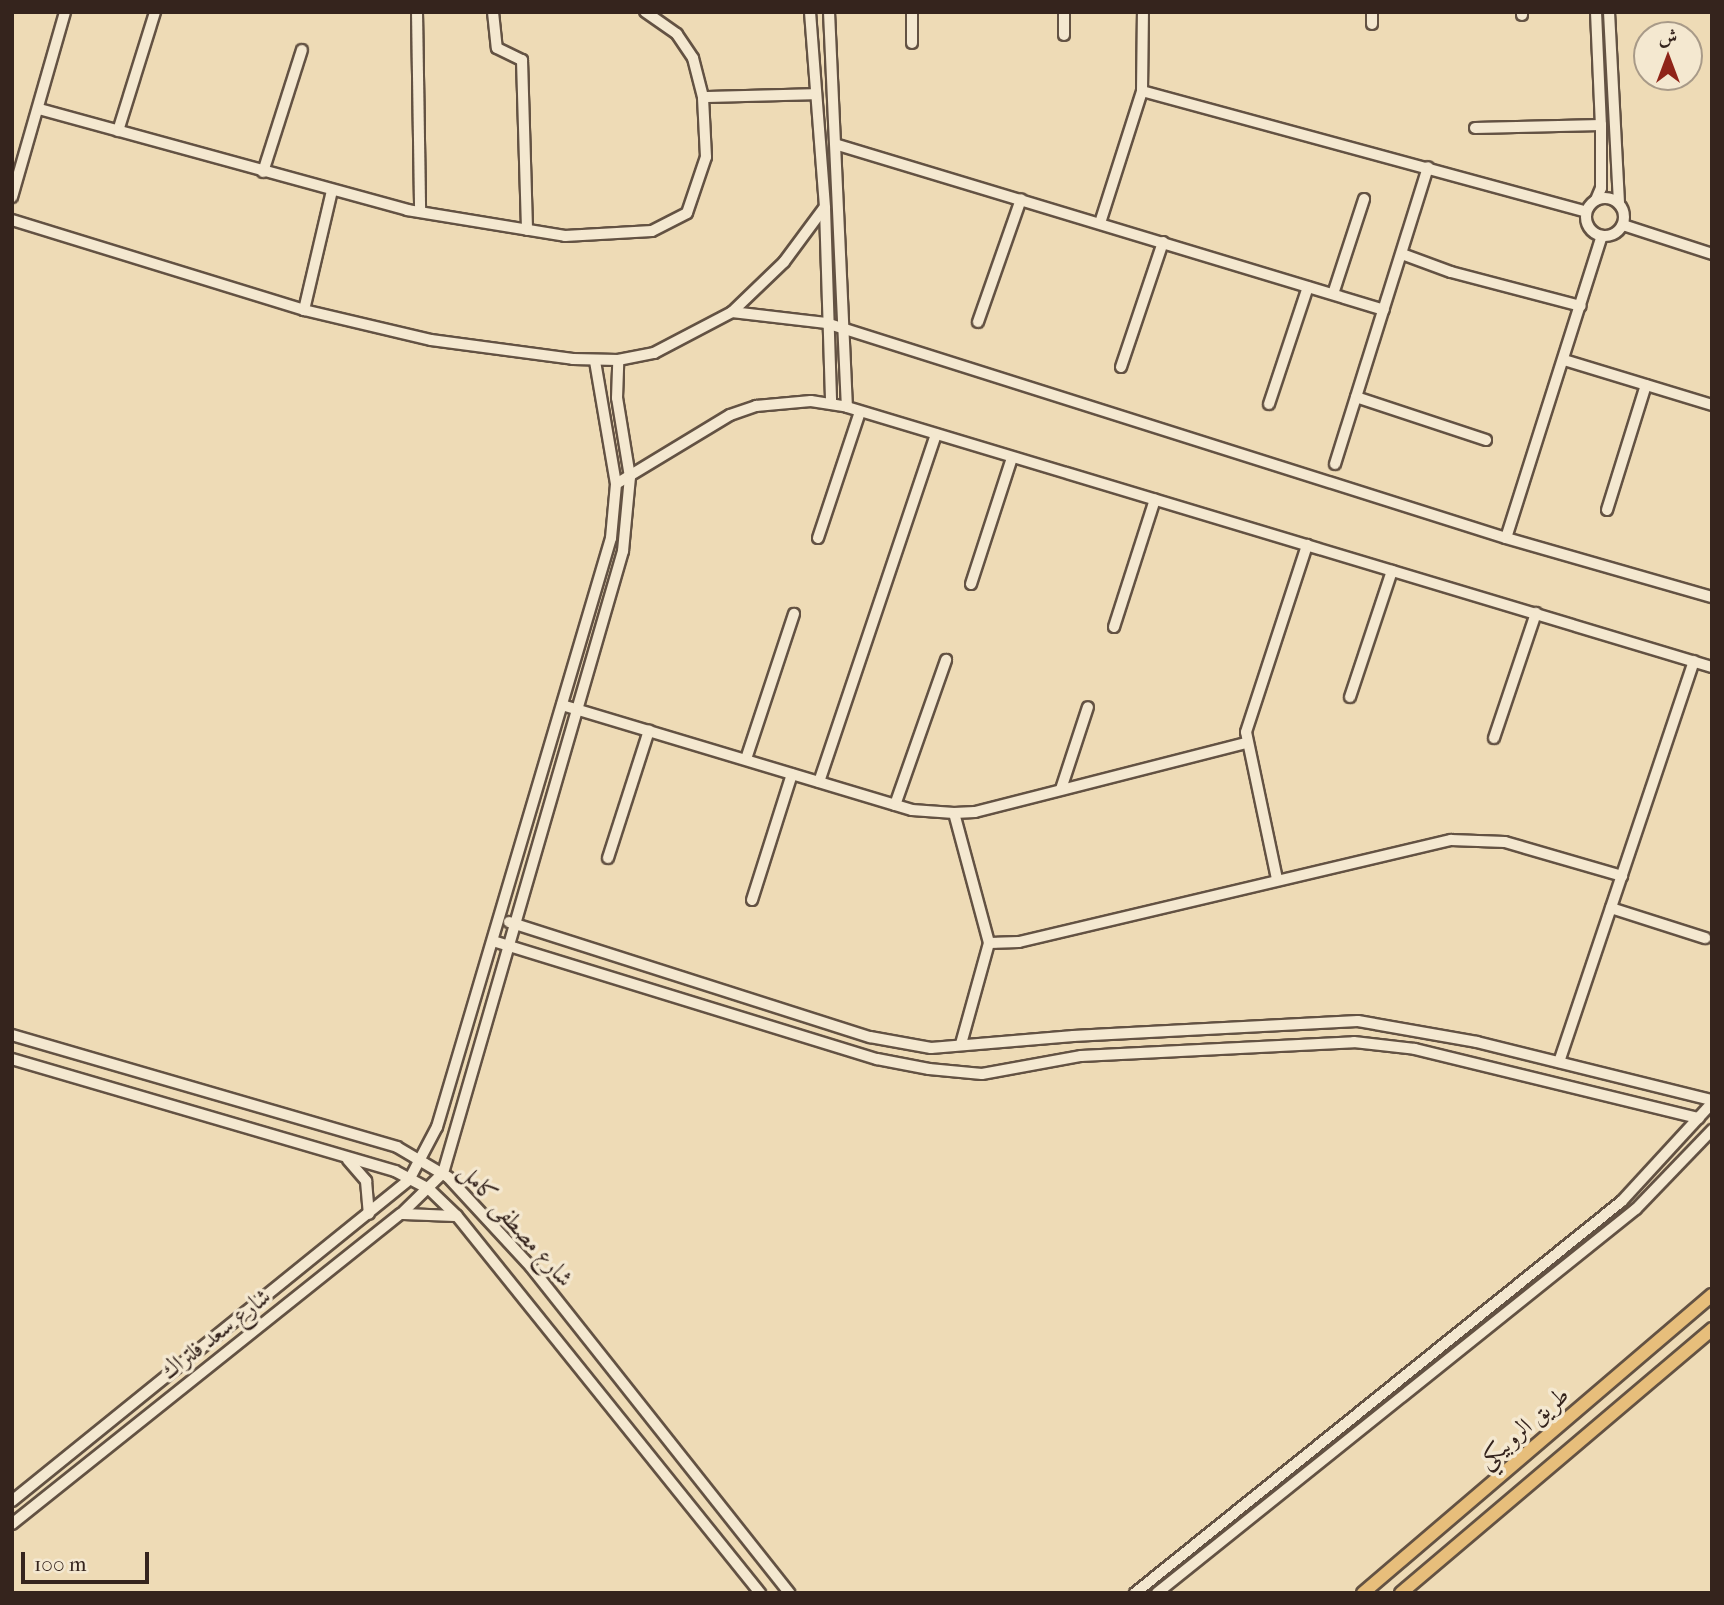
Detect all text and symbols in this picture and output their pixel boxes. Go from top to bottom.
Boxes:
north arrow [1633,21,1703,91]
text: ش [1659,26,1677,48]
street label: شارع مصطفى كامل [453,1157,579,1293]
street label: شارع سعد فلتراك [155,1282,277,1386]
street label: طريق الروبيكي [1473,1381,1575,1475]
scale bar [24,1538,152,1582]
text: 100 m [34,1552,87,1576]

